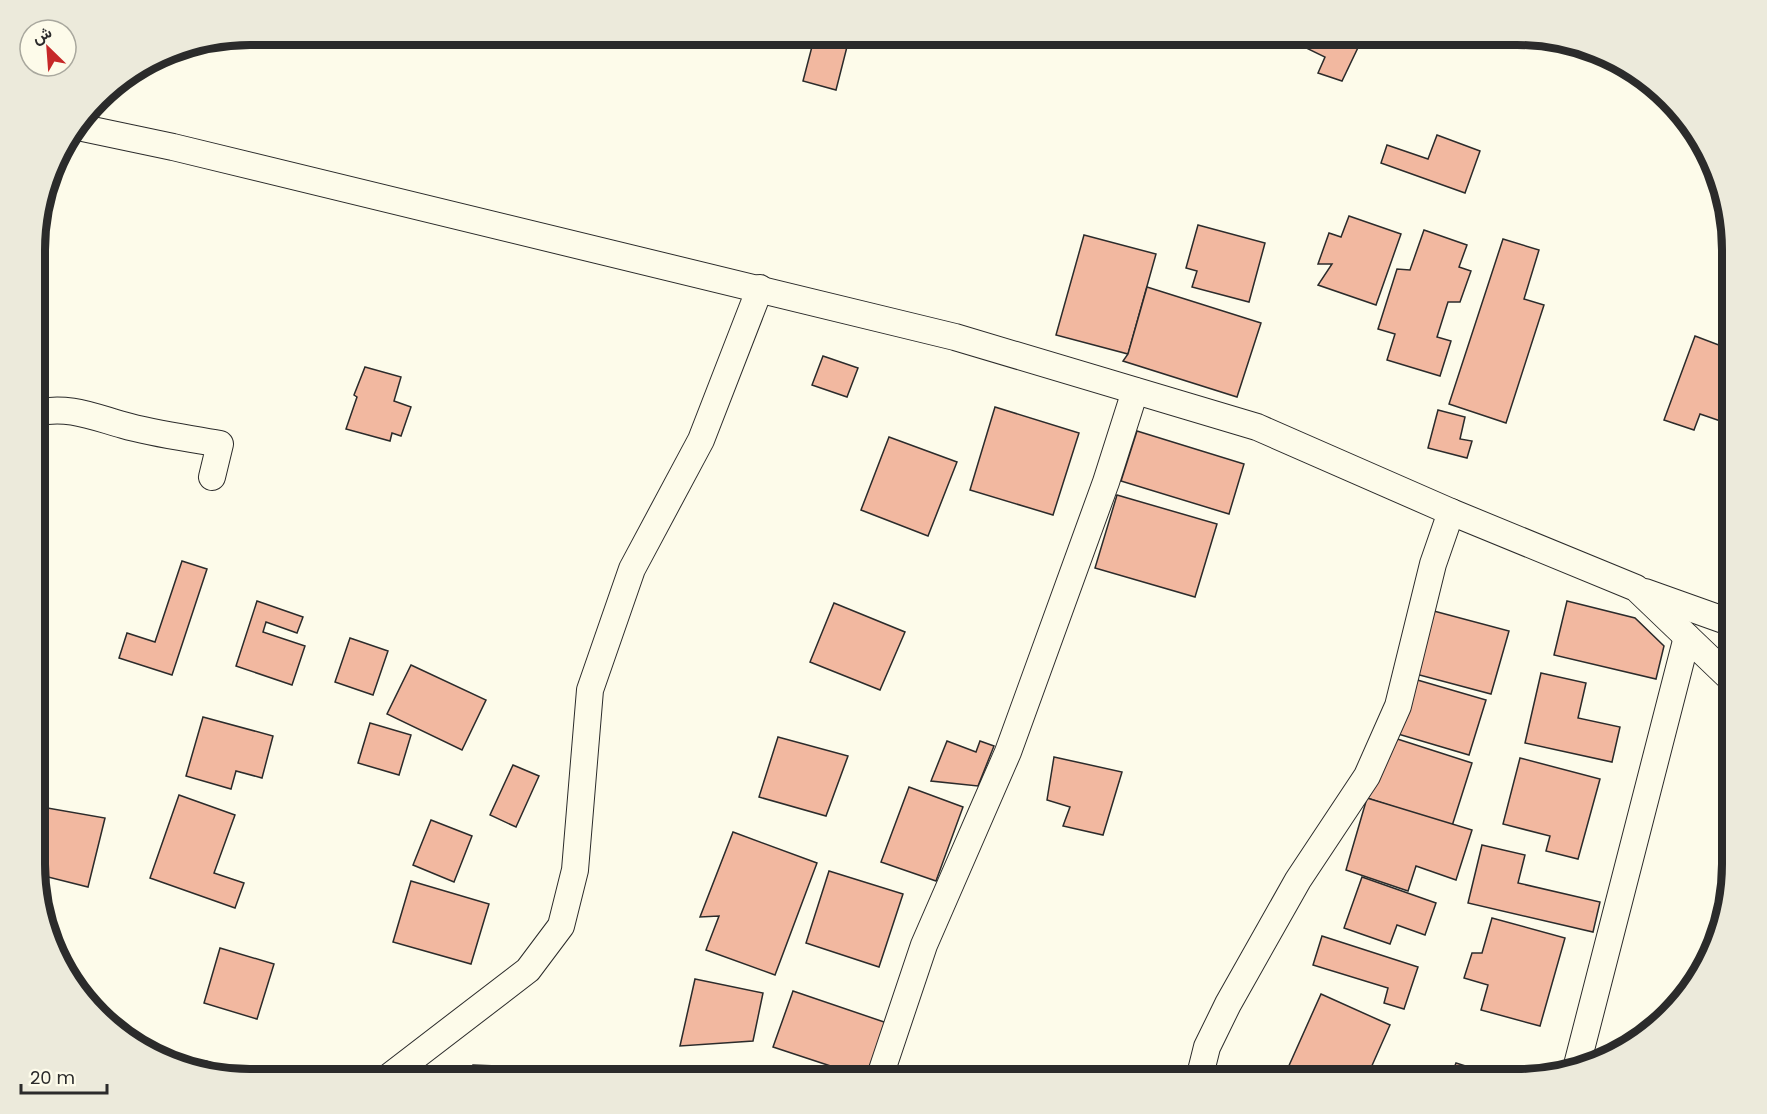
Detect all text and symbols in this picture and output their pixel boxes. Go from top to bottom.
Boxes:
north arrow [18,18,78,78]
text: ش [28,20,55,49]
scale bar [21,1057,106,1095]
text: 20 m [30,1065,75,1090]

